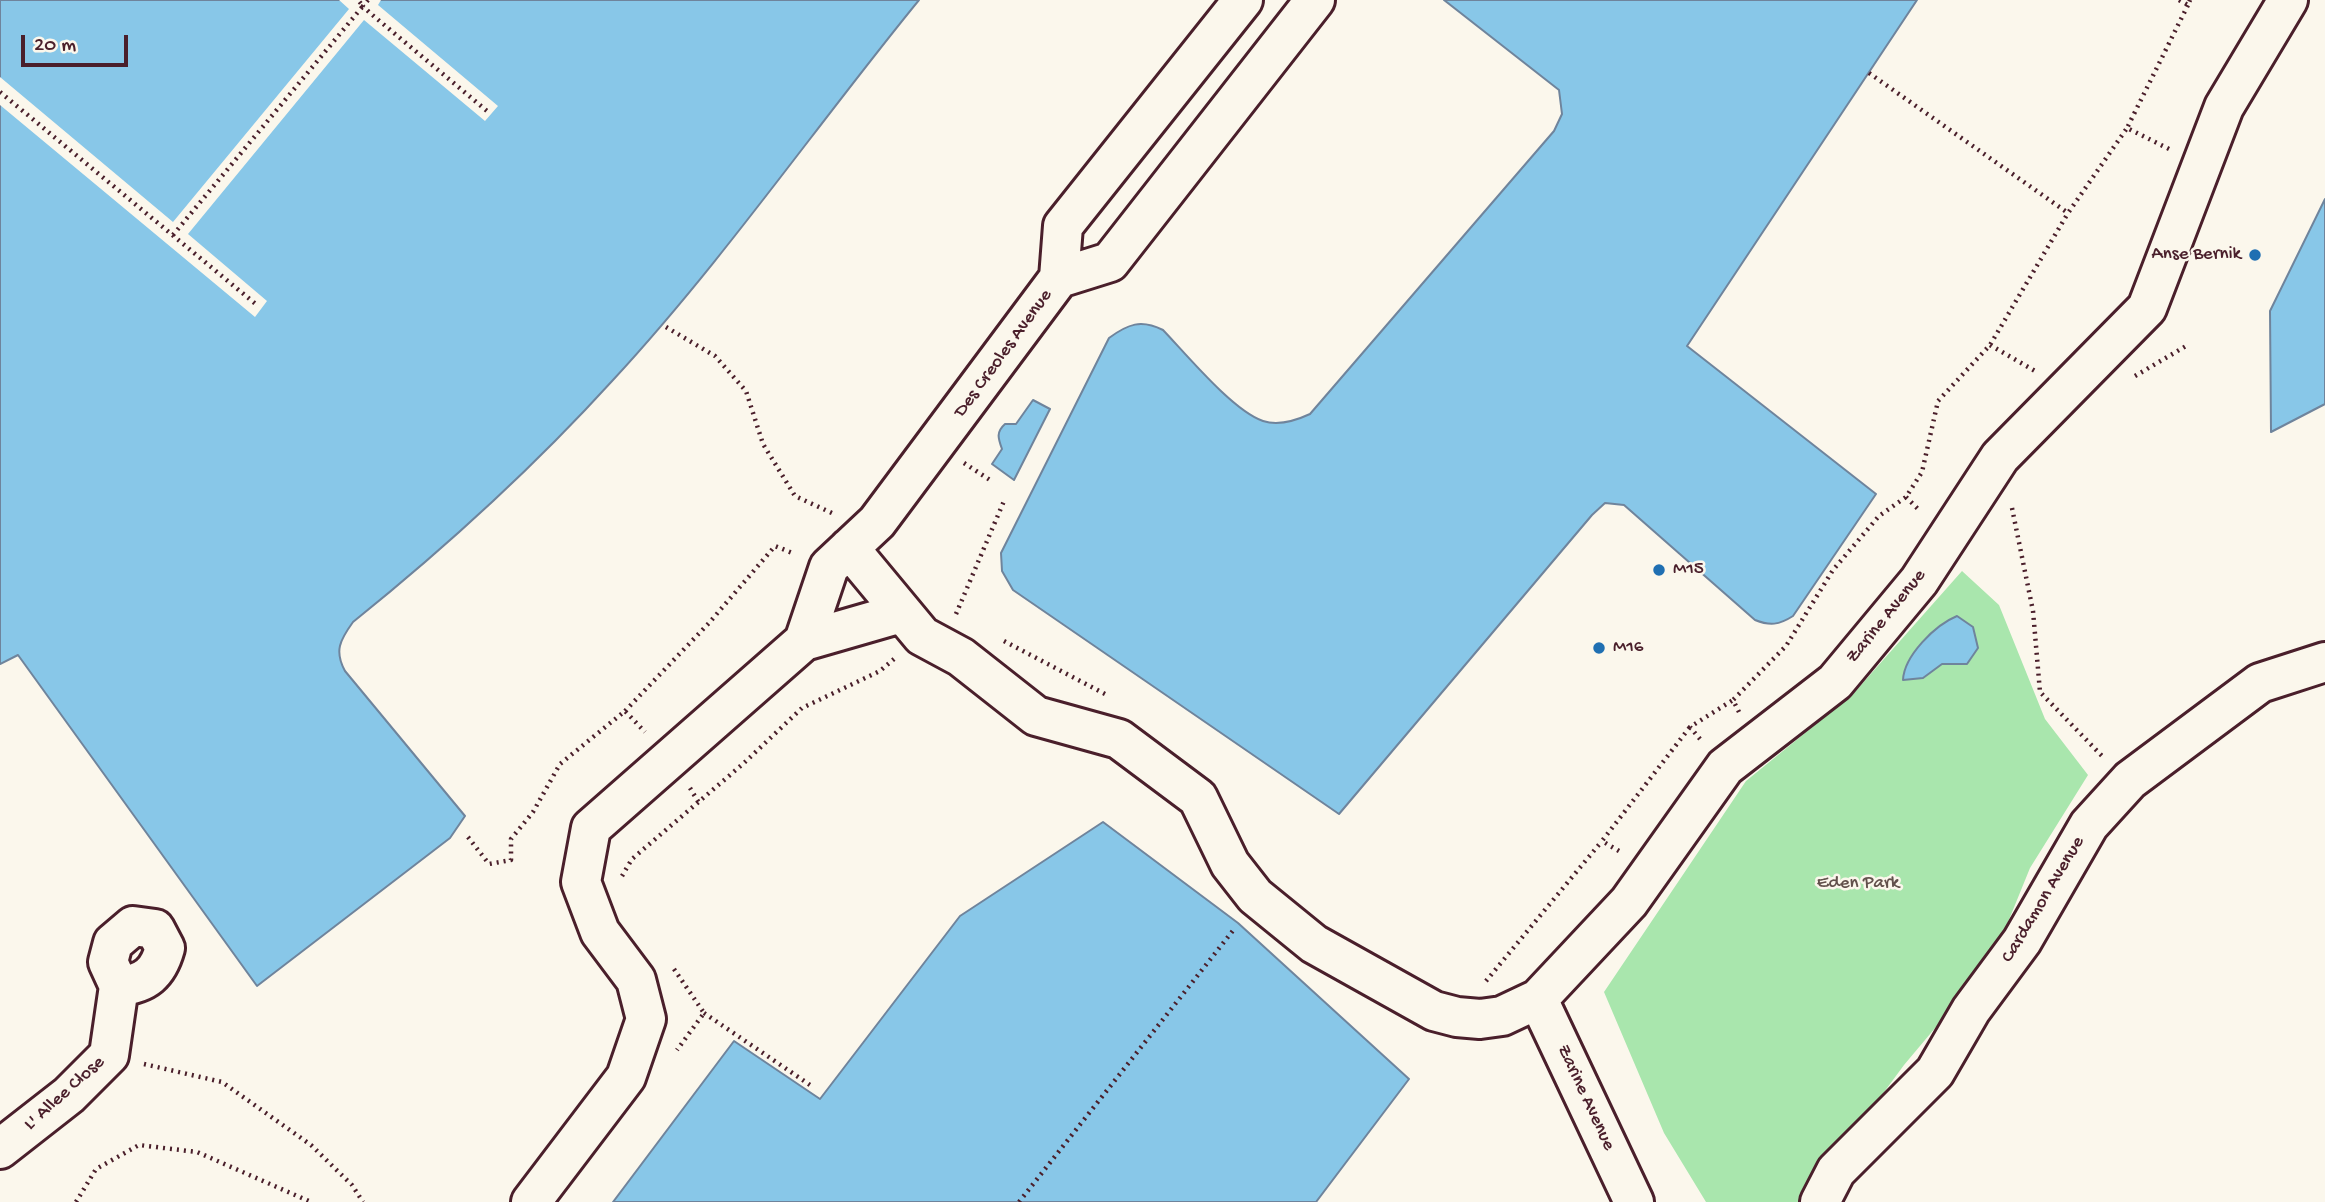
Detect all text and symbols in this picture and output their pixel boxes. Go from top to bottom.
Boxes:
scale bar [24,21,131,65]
text: 20 m [34,34,76,59]
place label: Anse Bernik [2152,244,2241,266]
marker: Anse Bernik [2247,247,2263,263]
street label: Des Creoles Avenue [950,285,1058,423]
place label: M15 [1673,559,1704,581]
marker: M15 [1651,562,1667,578]
street label: Zarine Avenue [1842,565,1932,669]
place label: M16 [1613,637,1643,659]
marker: M16 [1591,640,1607,656]
street label: Cardamon Avenue [1997,833,2091,967]
park label: Eden Park [1817,873,1899,895]
street label: Zarine Avenue [1551,1041,1619,1155]
street label: L' Allee Close [20,1052,110,1136]

